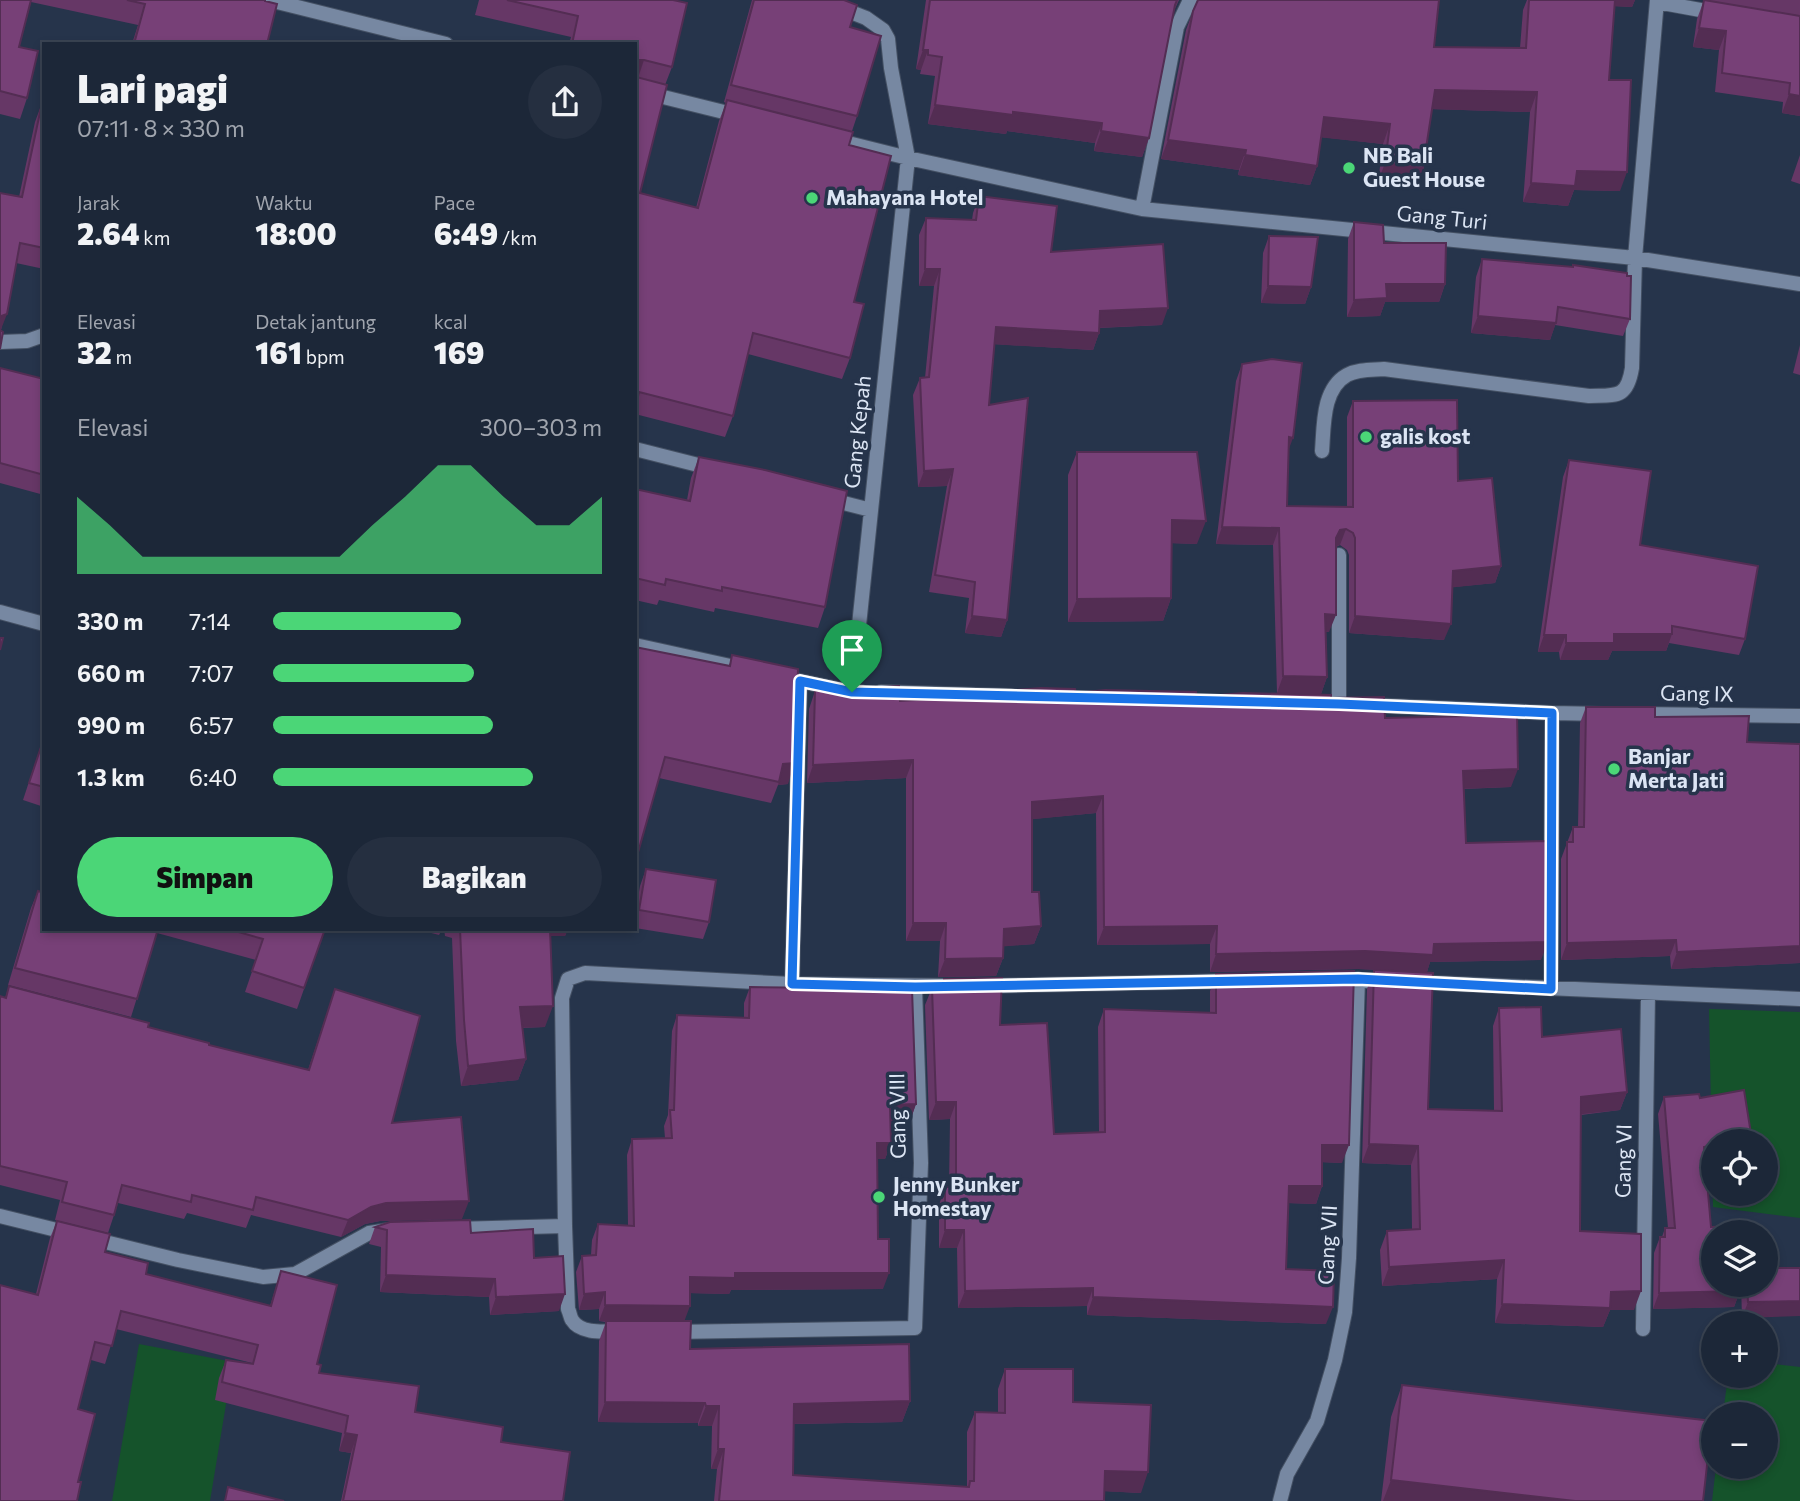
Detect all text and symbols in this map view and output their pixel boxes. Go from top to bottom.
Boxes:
text: Lari pagi [77,64,228,111]
button: share [528,65,602,139]
text: 07:11 · 8 × 330 m [77,114,245,142]
place label: NB Bali Guest House [1363,142,1485,191]
marker: NB Bali Guest House [1341,160,1357,176]
place label: Mahayana Hotel [826,184,983,209]
marker: Mahayana Hotel [804,190,820,206]
text: Jarak [77,191,120,214]
text: Waktu [255,191,312,214]
text: Pace [434,191,475,214]
street label: Gang Turi [1396,199,1489,234]
text: 2.64 [77,214,140,251]
text: 18:00 [255,214,337,251]
text: 6:49 [434,214,498,251]
text: km [140,226,170,249]
text: /km [498,226,537,249]
text: Elevasi [77,310,136,333]
text: Detak jantung [255,310,376,333]
text: kcal [434,310,468,333]
text: 32 [77,333,112,370]
text: 161 [255,333,302,370]
text: 169 [434,333,484,370]
text: m [112,345,132,368]
text: bpm [302,345,345,368]
street label: Gang Kepah [838,374,875,490]
text: Elevasi [77,413,148,441]
text: 300–303 m [480,413,602,441]
place label: galis kost [1380,423,1470,448]
marker: galis kost [1358,429,1374,445]
text: 330 m [77,607,143,635]
text: 7:14 [189,607,230,635]
pin [822,620,882,692]
icon: arrive [833,631,871,669]
text: 660 m [77,659,145,687]
text: 7:07 [189,659,234,687]
street label: Gang IX [1660,679,1734,706]
text: 990 m [77,711,145,739]
text: 6:57 [189,711,234,739]
place label: Banjar Merta Jati [1628,743,1724,792]
marker: Banjar Merta Jati [1606,761,1622,777]
text: 1.3 km [77,763,145,791]
text: 6:40 [189,763,237,791]
button: Simpan [77,837,333,917]
button: Bagikan [347,837,602,917]
street label: Gang VIII [883,1073,910,1159]
street label: Gang VI [1609,1124,1636,1198]
map controls [1701,1129,1778,1479]
button: locate [1701,1129,1778,1206]
place label: Jenny Bunker Homestay [893,1171,1020,1220]
marker: Jenny Bunker Homestay [871,1189,887,1205]
street label: Gang VII [1312,1204,1341,1286]
button: layers [1701,1220,1778,1297]
button: + [1701,1311,1778,1388]
button: − [1701,1402,1778,1479]

